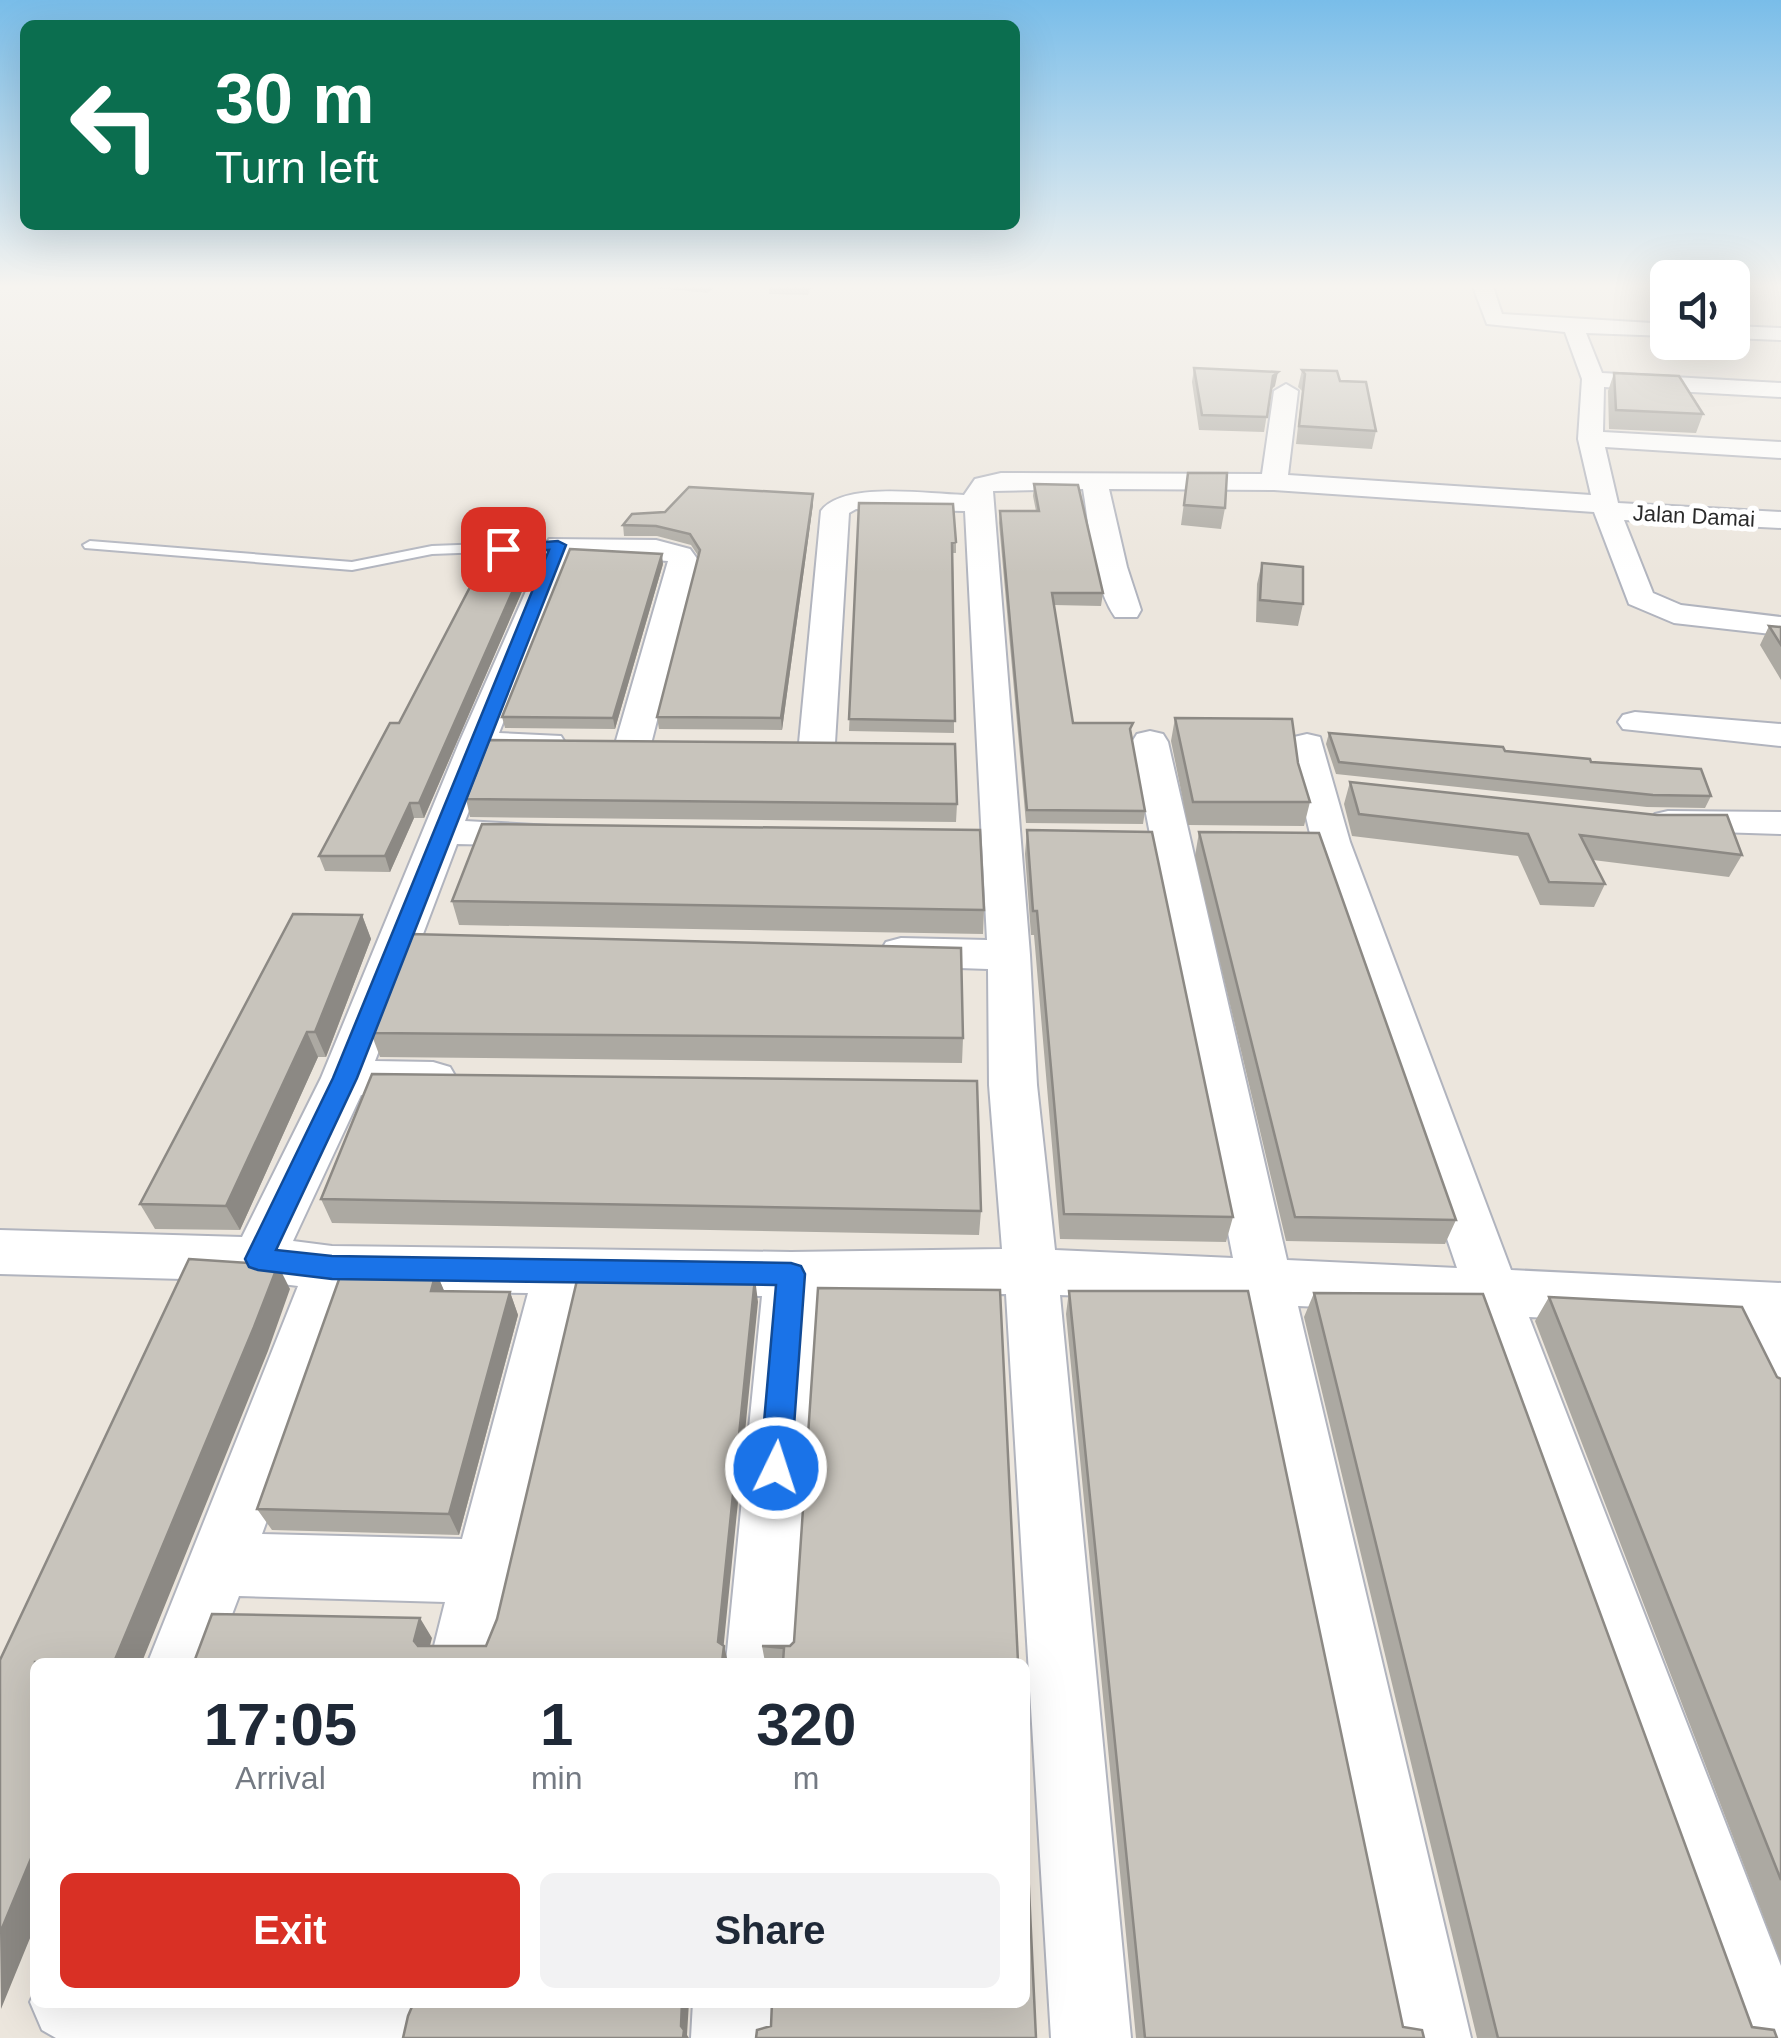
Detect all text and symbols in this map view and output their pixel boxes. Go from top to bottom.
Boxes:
icon: left [50,60,180,190]
text: 30 m [215,60,375,138]
text: Turn left [215,142,378,193]
map controls [1650,260,1750,360]
button: sound [1650,260,1750,360]
street label: Jalan Damai [1632,500,1756,532]
pin [461,507,546,592]
icon: arrive [476,522,531,577]
position arrow [724,1416,828,1520]
text: 17:05 [204,1691,357,1758]
text: 1 [540,1691,573,1758]
text: 320 [756,1691,856,1758]
text: Arrival [235,1760,326,1796]
text: min [531,1760,582,1796]
text: m [793,1760,820,1796]
button: Exit [60,1873,520,1988]
button: Share [540,1873,1000,1988]

